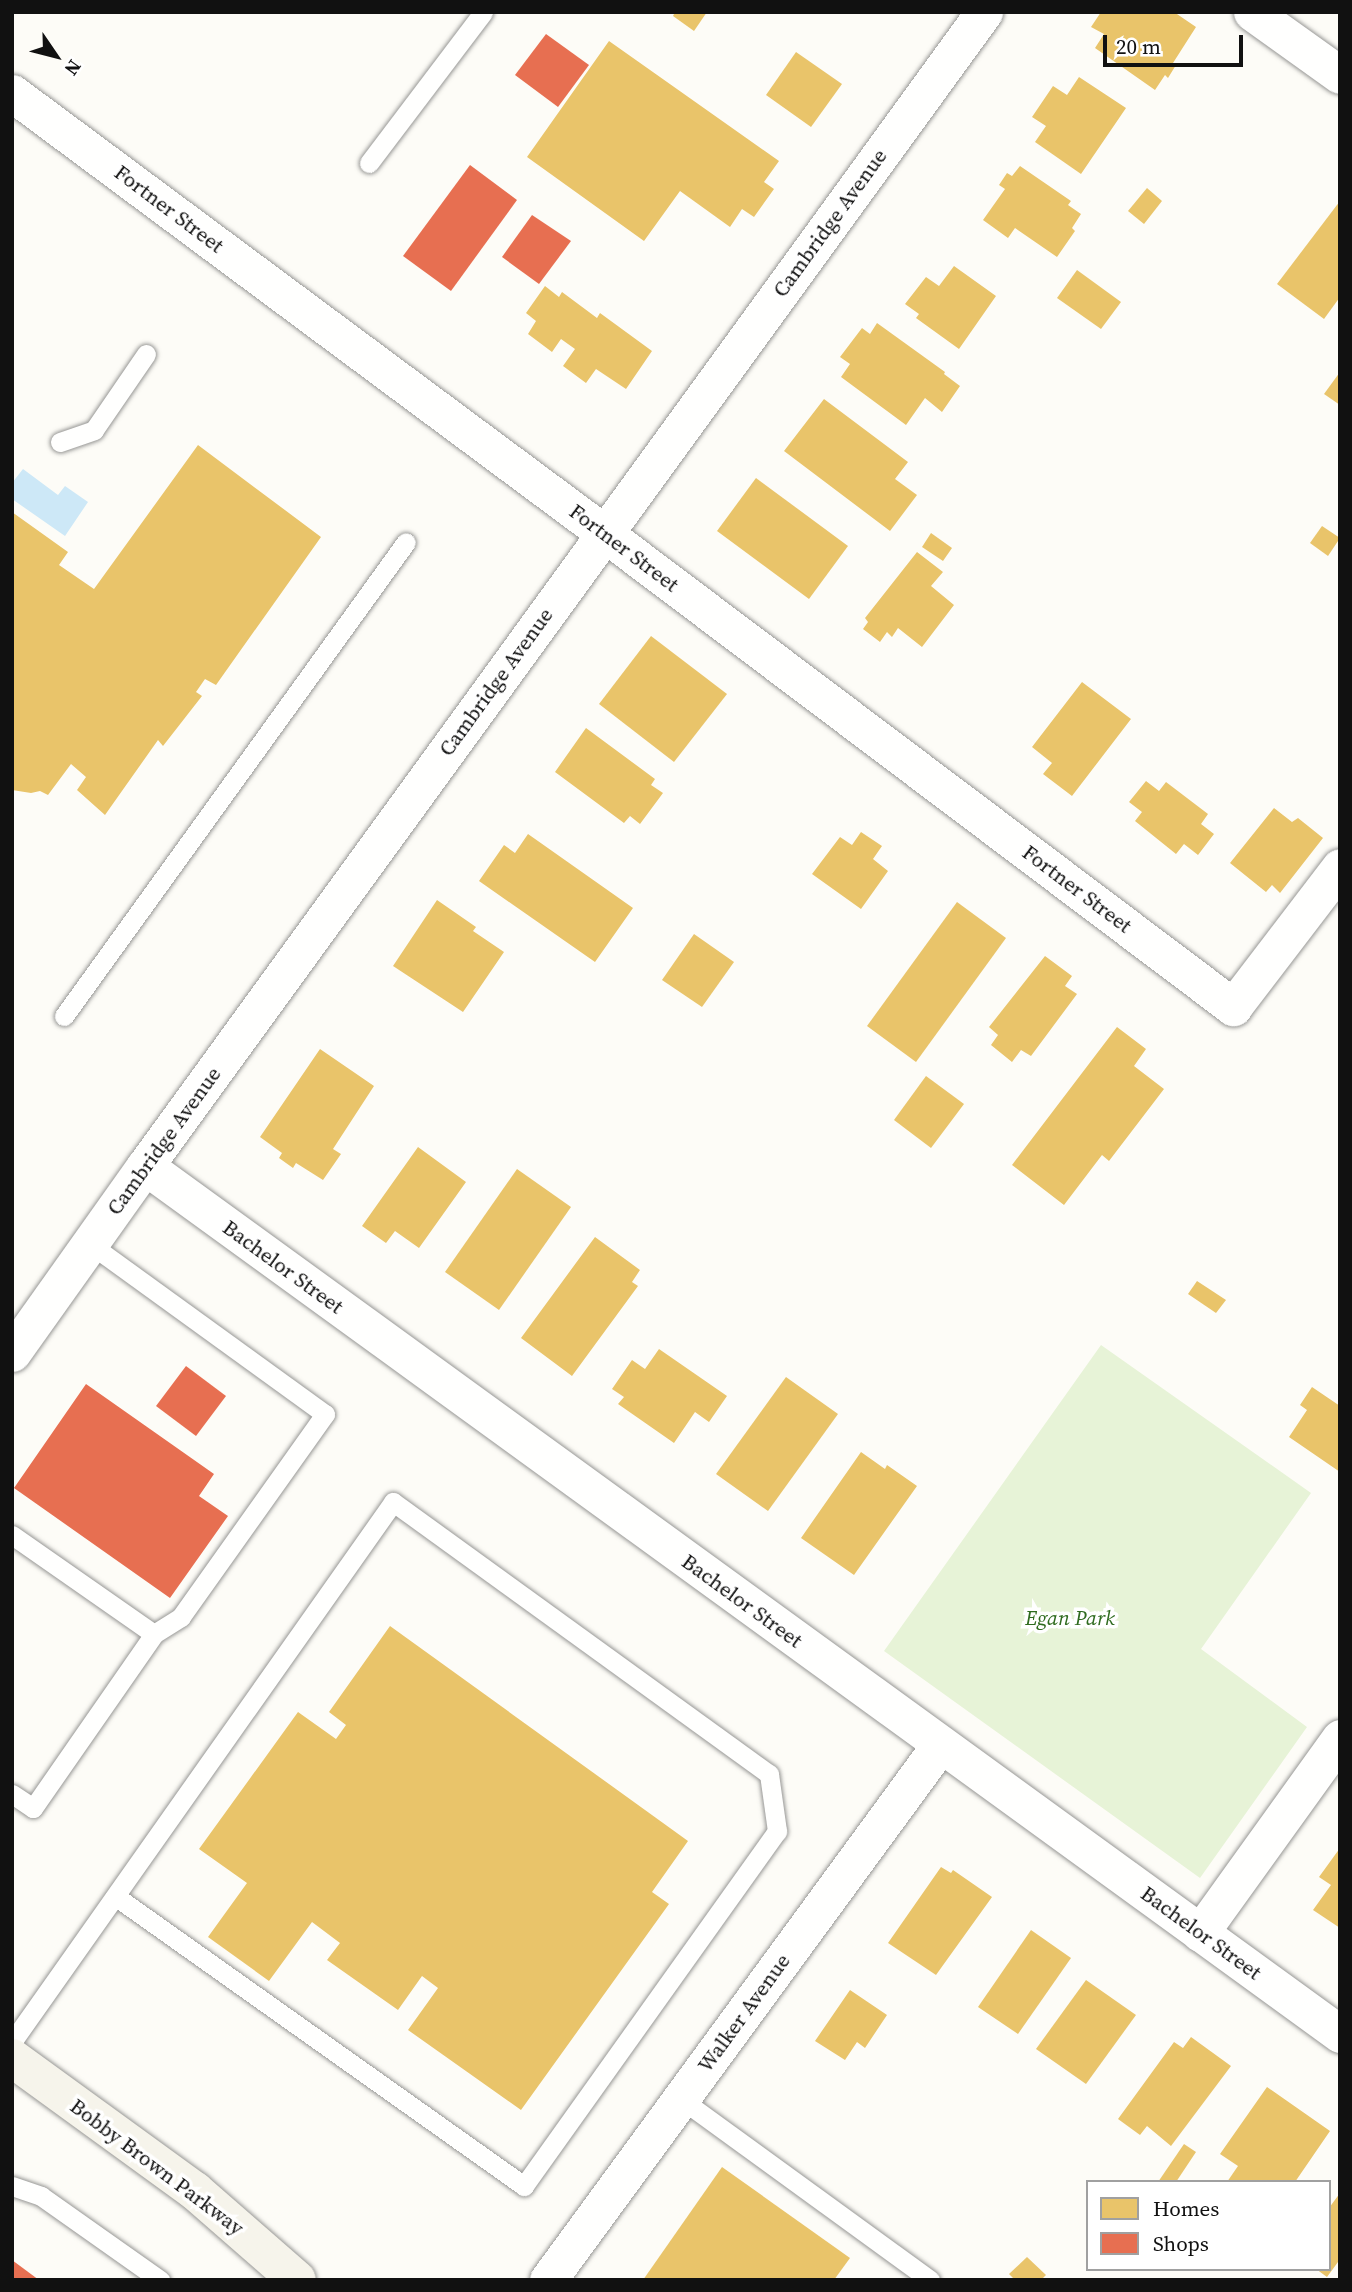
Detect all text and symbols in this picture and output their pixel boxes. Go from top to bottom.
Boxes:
north arrow [21,21,91,91]
scale bar [1107,21,1247,65]
text: 20 m [1116,32,1161,61]
text: N [59,55,88,81]
street label: Cambridge Avenue [768,144,892,302]
street label: Fortner Street [109,160,229,258]
street label: Fortner Street [564,499,684,597]
street label: Cambridge Avenue [434,603,558,761]
street label: Fortner Street [1017,840,1137,938]
street label: Cambridge Avenue [102,1062,226,1220]
street label: Bachelor Street [218,1215,348,1319]
street label: Bachelor Street [677,1549,807,1653]
park label: Egan Park [1025,1605,1115,1631]
street label: Bachelor Street [1136,1881,1266,1985]
street label: Walker Avenue [693,1949,795,2077]
street label: Bobby Brown Parkway [65,2093,249,2241]
legend [1086,2180,1331,2271]
text: Homes [1153,2194,1219,2223]
text: Shops [1153,2229,1209,2258]

